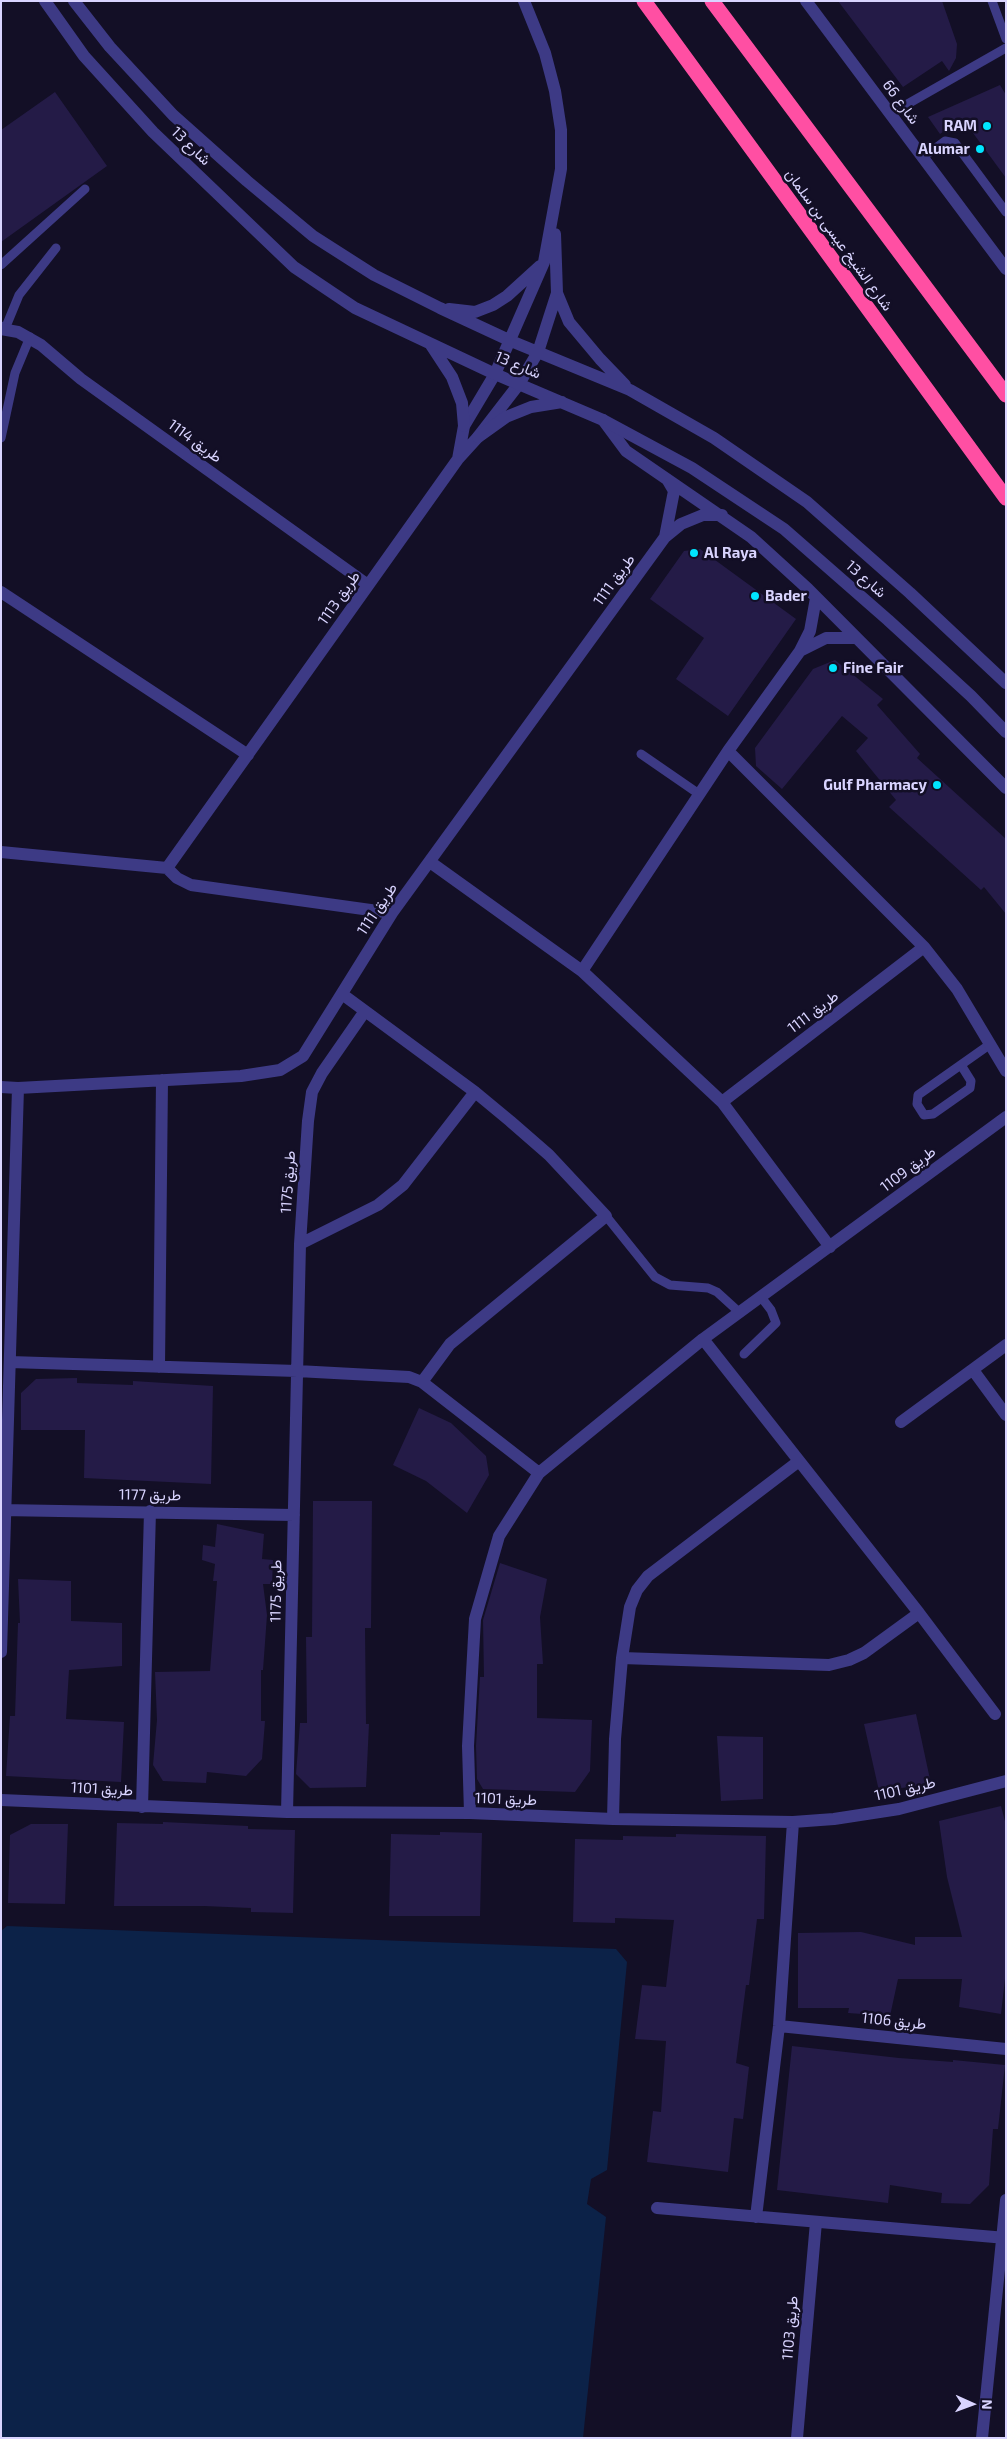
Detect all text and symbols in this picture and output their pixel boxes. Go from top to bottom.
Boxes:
street label: شارع 66 [879,76,923,128]
place label: RAM [944,117,977,135]
marker: RAM [981,120,993,132]
street label: شارع 13 [168,123,214,169]
place label: Alumar [918,140,970,158]
marker: Alumar [974,143,986,155]
street label: شارع الشيخ عيسى بن سلمان [782,166,896,314]
street label: شارع 13 [492,347,544,383]
street label: طريق 1114 [165,415,225,467]
place label: Al Raya [704,544,757,562]
marker: Al Raya [688,547,700,559]
street label: طريق 1111 [589,551,639,609]
street label: شارع 13 [842,557,890,601]
street label: طريق 1113 [314,568,364,628]
place label: Bader [765,587,807,605]
marker: Bader [749,590,761,602]
place label: Fine Fair [843,659,903,677]
marker: Fine Fair [827,662,839,674]
place label: Gulf Pharmacy [823,776,927,794]
marker: Gulf Pharmacy [931,779,943,791]
street label: طريق 1111 [353,879,401,939]
street label: طريق 1111 [784,987,842,1037]
street label: طريق 1109 [877,1142,939,1196]
street label: طريق 1175 [277,1150,299,1214]
street label: طريق 1177 [119,1485,181,1505]
street label: طريق 1175 [266,1559,286,1623]
street label: طريق 1101 [873,1773,937,1805]
street label: طريق 1101 [71,1778,133,1800]
street label: طريق 1101 [475,1789,537,1809]
street label: طريق 1106 [861,2009,927,2033]
street label: طريق 1103 [778,2295,802,2361]
north arrow [947,2379,997,2429]
text: N [979,2399,996,2410]

